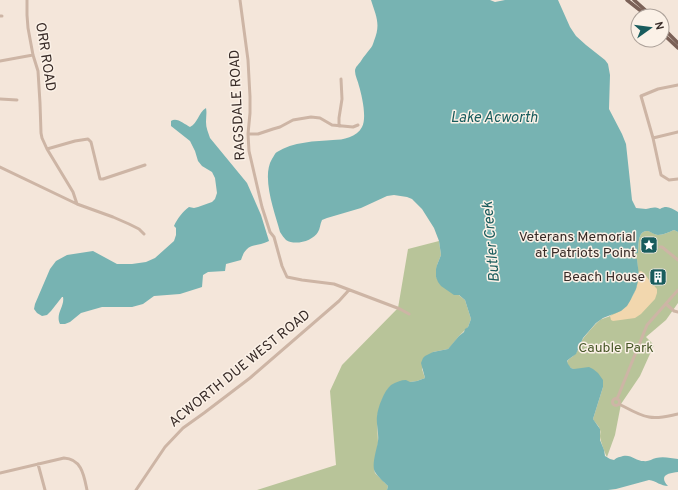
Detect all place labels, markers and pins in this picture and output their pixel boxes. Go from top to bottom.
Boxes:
place label: Veterans Memorial at Patriots Point [519,229,636,262]
place icon: Veterans Memorial at Patriots Point [639,235,659,255]
building icon: Beach House [648,267,668,287]
place label: Beach House [563,269,645,286]

